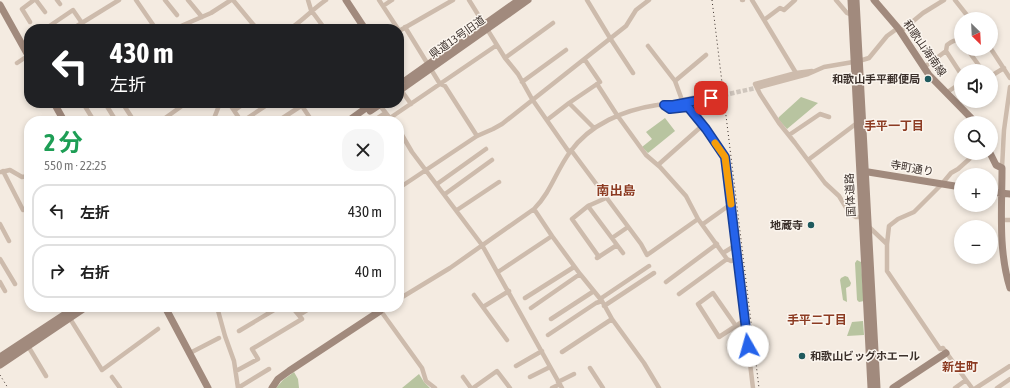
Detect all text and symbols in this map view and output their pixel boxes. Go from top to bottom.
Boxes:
north arrow [954,12,998,56]
map controls [954,12,998,264]
street label: 県道13号旧道 [427,13,487,61]
street label: 和歌山海南線 [901,18,949,78]
text: 430 m [110,37,173,69]
icon: left [44,40,96,92]
button: sound [954,64,998,108]
place label: 和歌山手平郵便局 [832,73,920,85]
text: 左折 [110,74,146,95]
marker: 和歌山手平郵便局 [923,74,933,84]
pin [694,81,728,115]
icon: arrive [700,87,722,109]
button: search [954,116,998,160]
district label: 手平一丁目 [864,119,924,133]
text: 2 分 [44,129,83,156]
button: close [342,129,384,171]
text: 550 m · 22:25 [44,158,107,173]
street label: 寺町通り [889,158,935,178]
button: + [954,168,998,212]
street label: 国体道路 [843,173,857,217]
district label: 南出島 [596,183,636,198]
icon: left [46,200,68,222]
text: 430 m [348,203,382,220]
text: 左折 [80,204,110,221]
place label: 地蔵寺 [770,219,803,231]
marker: 地蔵寺 [806,220,816,230]
button: − [954,220,998,264]
icon: right [46,260,68,282]
text: 40 m [355,263,382,280]
text: 右折 [80,264,110,281]
district label: 手平二丁目 [787,313,847,327]
position arrow [727,325,769,367]
place label: 和歌山ビッグホエール [810,350,920,362]
marker: 和歌山ビッグホエール [797,351,807,361]
district label: 新生町 [942,360,978,374]

